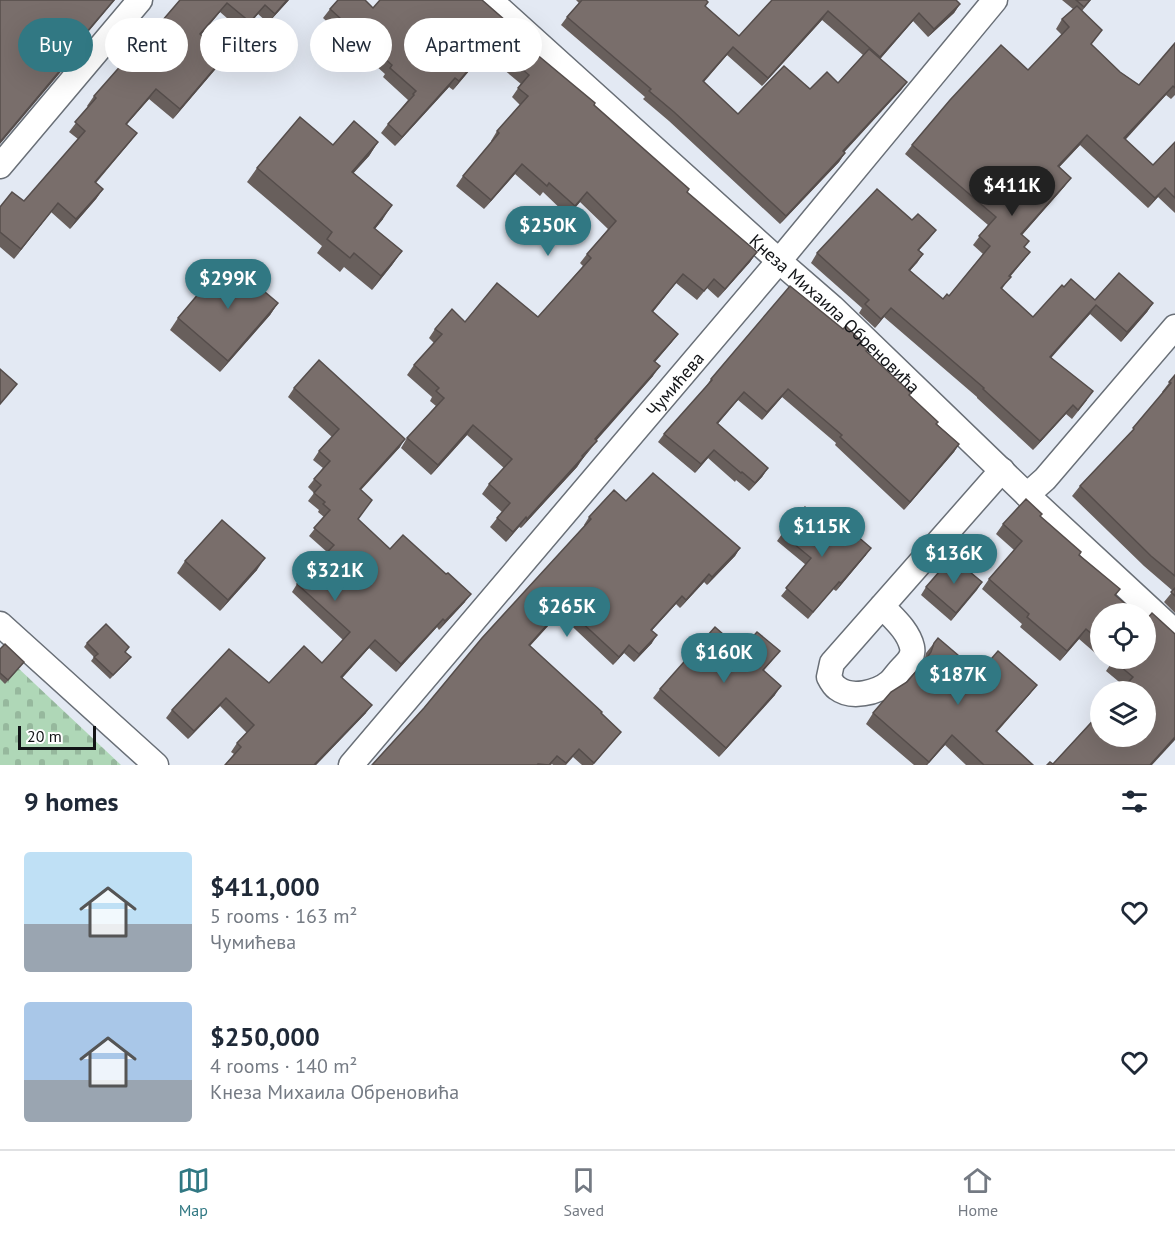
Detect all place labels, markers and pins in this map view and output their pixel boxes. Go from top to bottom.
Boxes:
pin: $411K [970,166,1054,217]
pin: $250K [506,206,590,257]
pin: $299K [186,259,270,310]
pin: $115K [780,507,864,558]
pin: $136K [912,534,996,585]
pin: $321K [293,551,377,602]
pin: $265K [525,587,609,638]
pin: $160K [682,633,766,684]
pin: $187K [916,655,1000,706]

